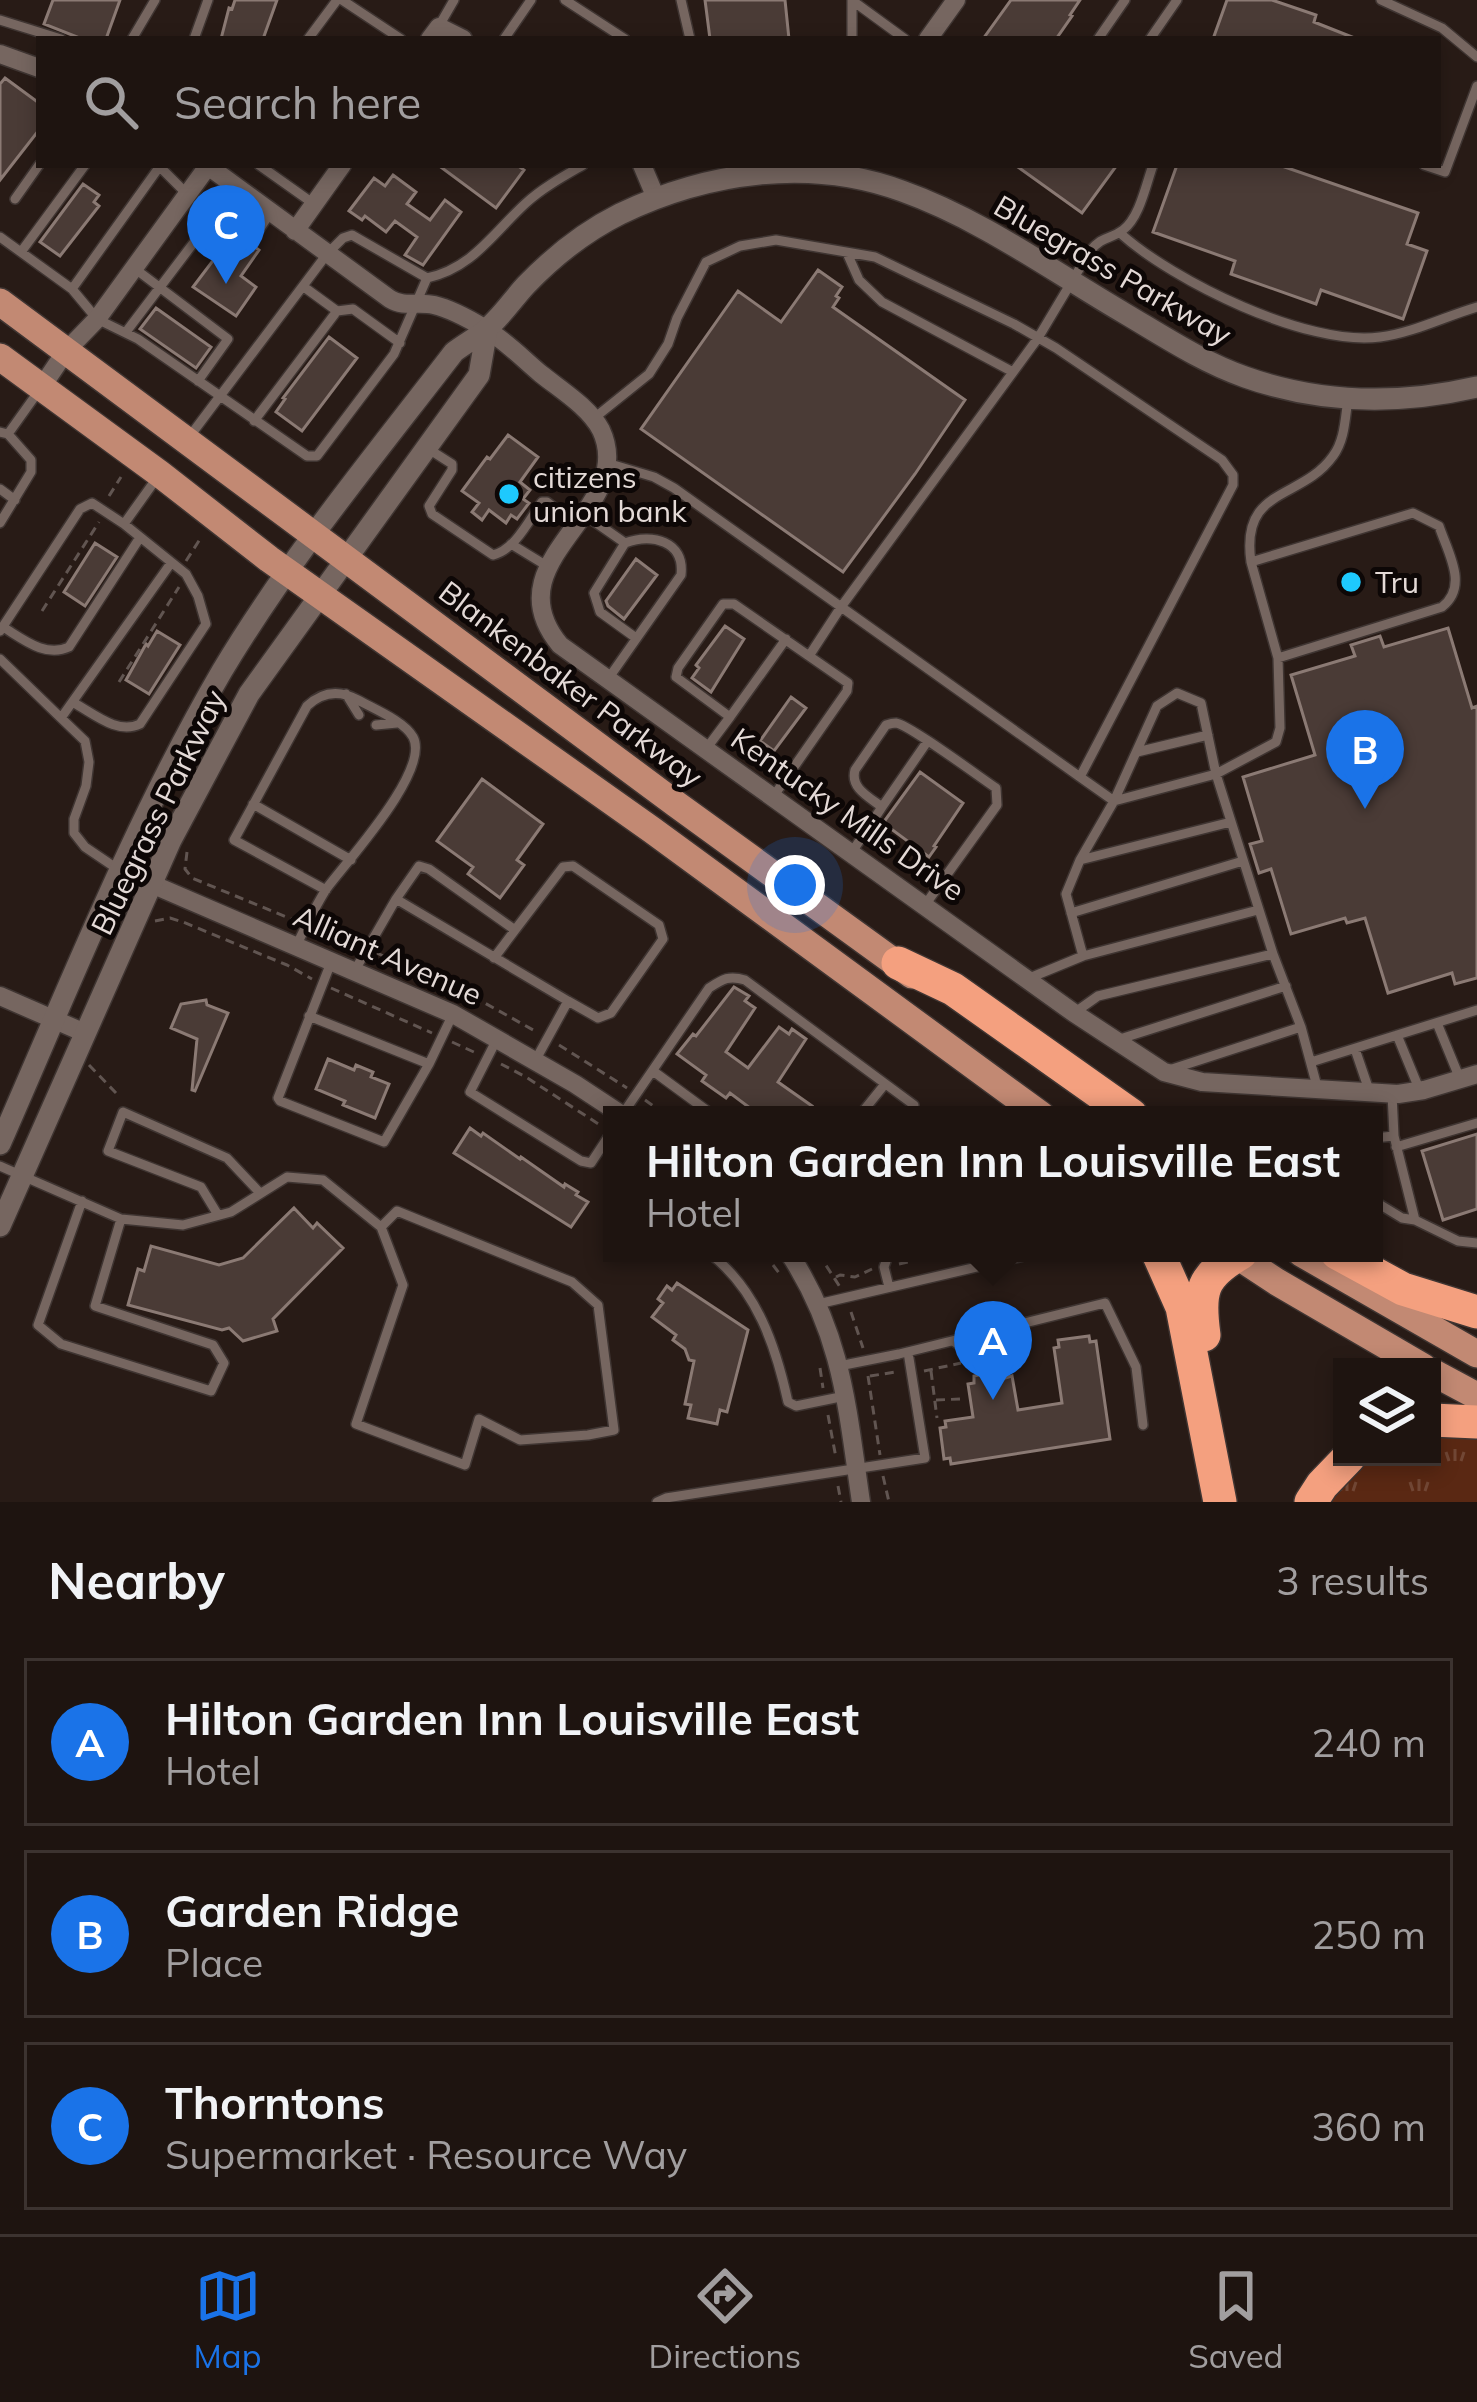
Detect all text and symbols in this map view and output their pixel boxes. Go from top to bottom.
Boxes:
search box [36,36,1441,168]
icon: search [78,69,144,135]
text: Search here [174,74,421,130]
pin: C [187,185,265,284]
street label: Bluegrass Parkway [988,187,1239,353]
place label: citizens union bank [533,458,687,530]
marker: citizens union bank [496,481,522,507]
place label: Tru [1375,563,1419,601]
marker: Tru [1338,569,1364,595]
street label: Blankenbaker Parkway [432,572,710,796]
street label: Bluegrass Parkway [82,683,234,941]
pin: B [1326,710,1404,809]
street label: Kentucky Mills Drive [724,719,972,909]
your location [765,855,825,915]
street label: Alliant Avenue [288,897,488,1013]
popup [603,1106,1383,1262]
text: Hilton Garden Inn Louisville East [646,1132,1340,1188]
text: Hotel [646,1188,742,1237]
pin: A [954,1301,1032,1400]
map controls [1333,1358,1441,1466]
button: layers [1333,1358,1441,1466]
text: Nearby [48,1548,225,1612]
text: 3 results [1276,1556,1429,1605]
text: Hilton Garden Inn Louisville East [165,1690,859,1746]
text: A [75,1718,105,1767]
text: 240 m [1311,1718,1426,1767]
text: Hotel [165,1746,261,1795]
text: Garden Ridge [165,1882,459,1938]
text: B [77,1910,103,1959]
text: 250 m [1311,1910,1426,1959]
text: Place [165,1938,263,1987]
text: Thorntons [165,2074,385,2130]
text: C [77,2102,103,2151]
text: 360 m [1311,2102,1426,2151]
text: Supermarket · Resource Way [165,2130,687,2179]
tab: Map [194,2263,261,2376]
tab: Directions [649,2263,801,2376]
tab: Saved [1188,2263,1283,2376]

